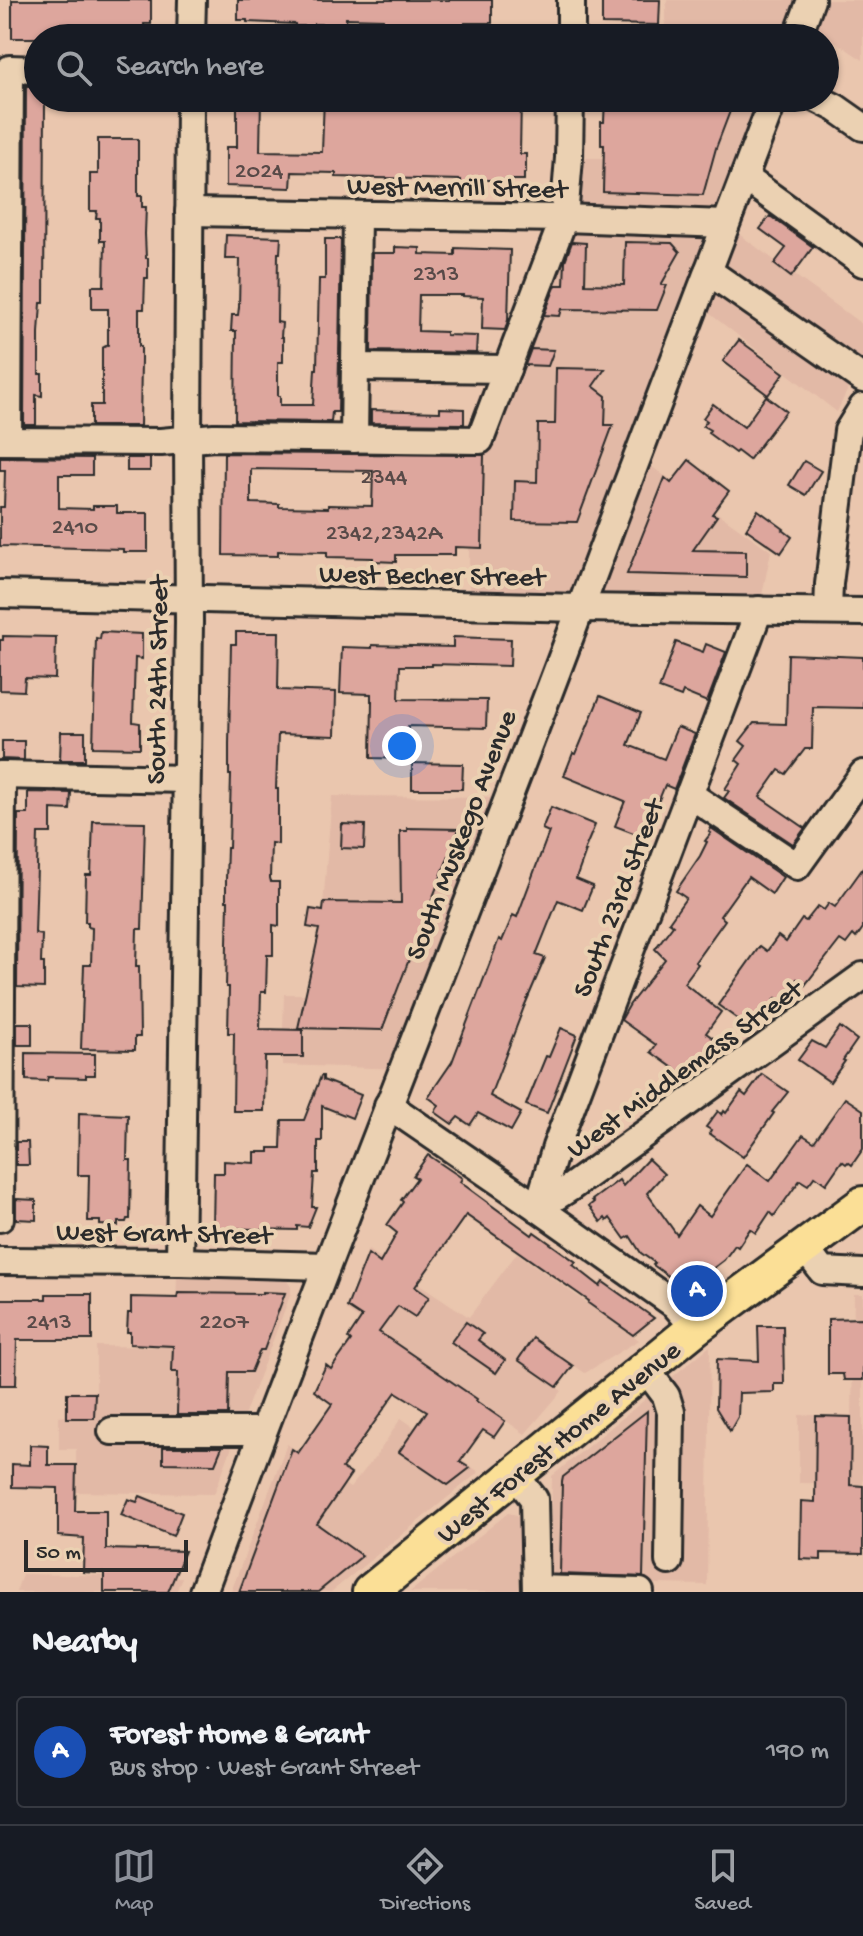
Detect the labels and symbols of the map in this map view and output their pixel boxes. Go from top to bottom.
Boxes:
house number: 2024 [235,158,284,187]
street label: West Merrill Street [347,171,570,208]
house number: 2313 [413,261,459,290]
house number: 2344 [361,464,408,493]
house number: 2410 [52,514,98,543]
house number: 2342,2342A [326,520,444,549]
street label: West Becher Street [319,559,548,596]
street label: South 24th Street [141,573,178,785]
street label: South Muskego Avenue [400,706,526,965]
your location [382,726,422,766]
street label: South 23rd Street [567,792,674,1002]
street label: West Middlemass Street [562,973,812,1167]
street label: West Grant Street [56,1217,275,1254]
pin: A [671,1261,723,1321]
house number: 2413 [26,1309,72,1338]
house number: 2207 [199,1309,249,1338]
street label: West Forest Home Avenue [431,1335,689,1552]
scale bar [24,1536,188,1572]

